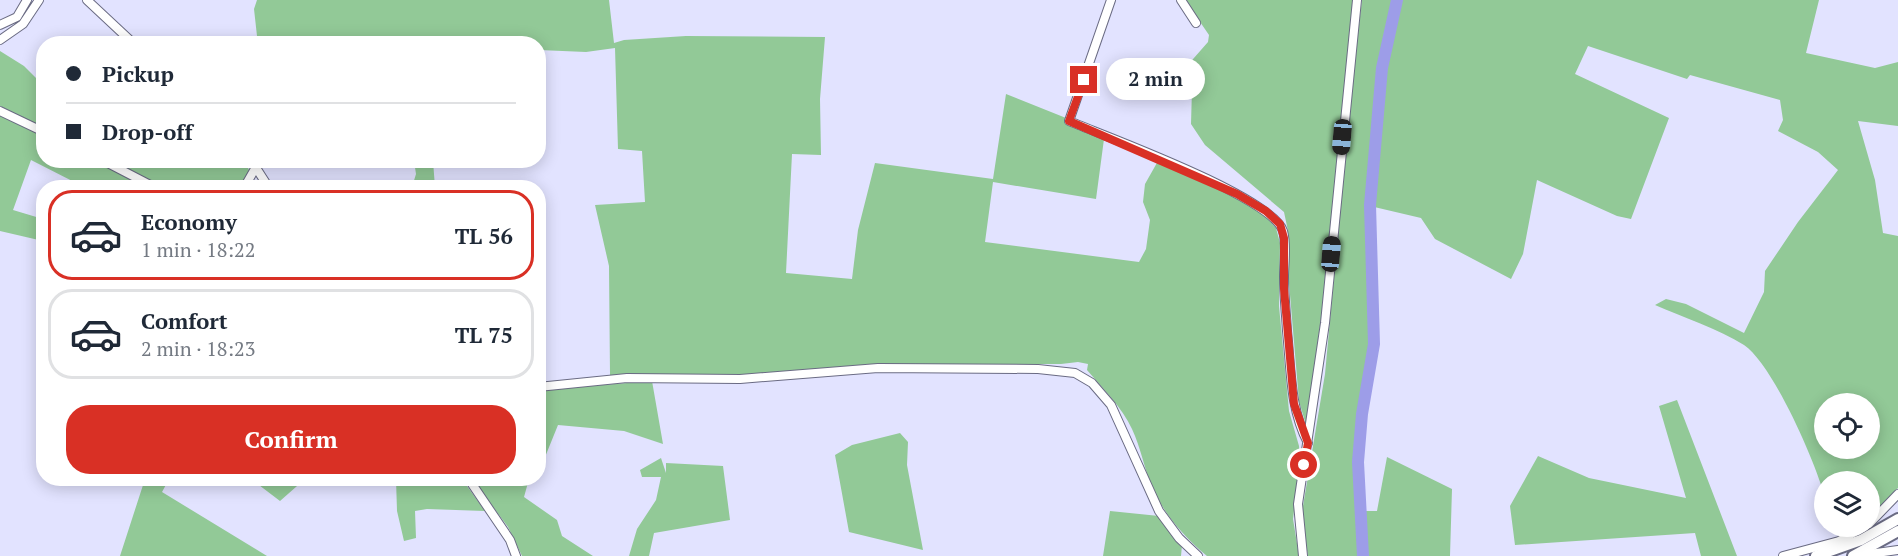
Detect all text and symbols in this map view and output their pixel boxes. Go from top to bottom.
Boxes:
text: Pickup [102,59,174,88]
callout: 2 min [1105,59,1204,101]
text: 2 min [1128,65,1183,92]
route end [1070,66,1097,93]
text: Drop-off [102,117,193,146]
car [1331,118,1353,156]
text: Economy [141,207,237,236]
icon: car [69,208,123,262]
text: TL 56 [455,221,513,250]
car [1320,235,1342,273]
text: 1 min · 18:22 [141,236,255,263]
text: Comfort [141,306,227,335]
icon: car [69,307,123,361]
text: TL 75 [455,320,513,349]
text: 2 min · 18:23 [141,335,255,362]
map controls [1814,393,1880,537]
button: locate [1814,393,1880,459]
button: Confirm [66,405,516,474]
route start [1290,451,1317,478]
button: layers [1814,471,1880,537]

